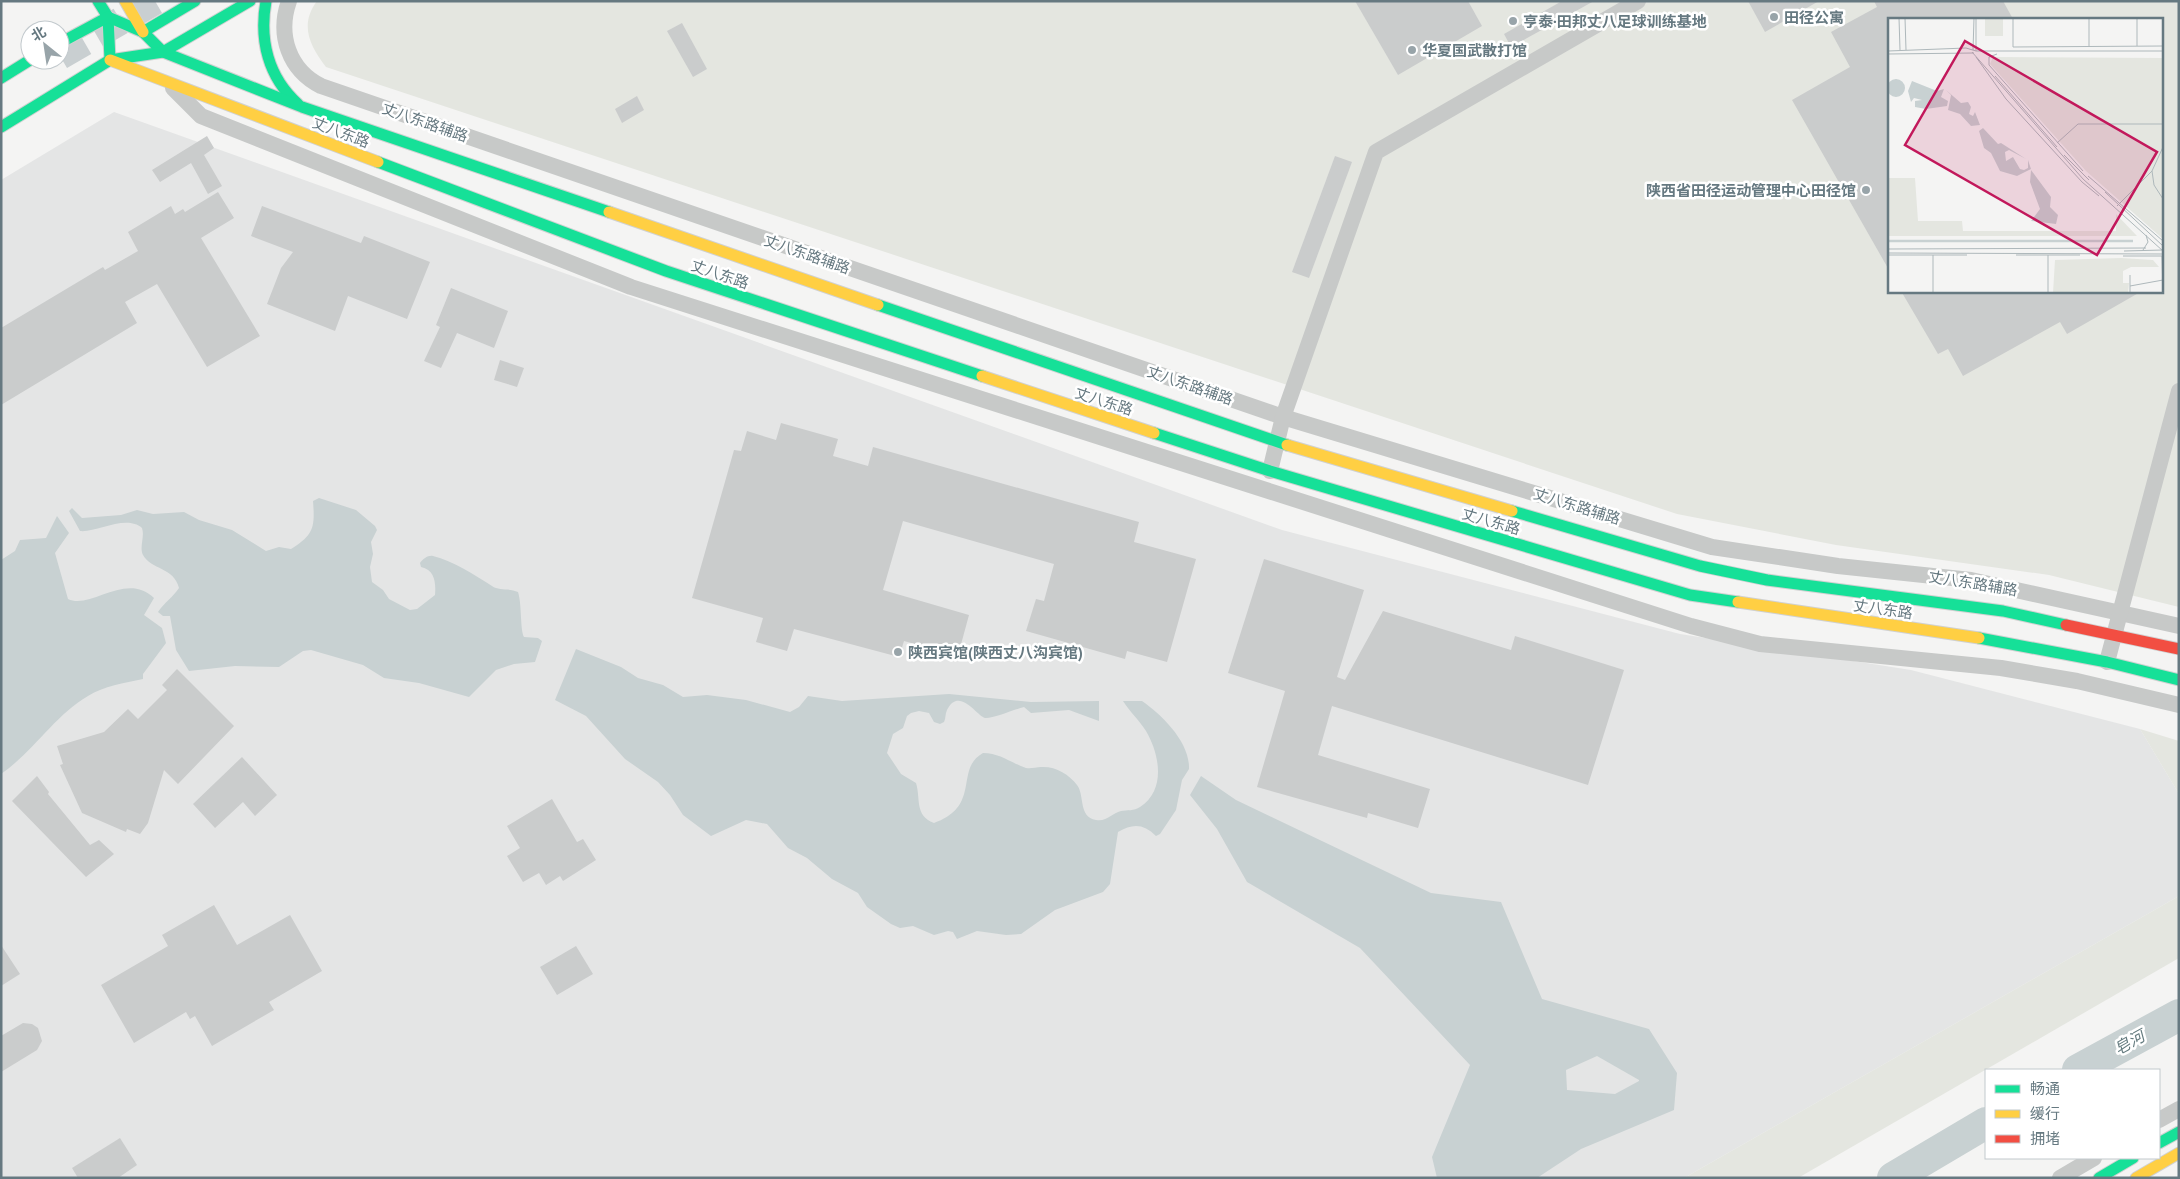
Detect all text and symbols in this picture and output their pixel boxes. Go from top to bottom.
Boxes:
place label: 田径公寓 [1784,8,1844,27]
marker: 田径公寓 [1768,11,1780,23]
place label: 亨泰·田邦丈八足球训练基地 [1523,12,1707,31]
marker: 亨泰·田邦丈八足球训练基地 [1507,15,1519,27]
inset map [1888,18,2162,292]
north arrow [20,20,70,70]
text: 北 [28,22,49,45]
place label: 华夏国武散打馆 [1422,41,1527,60]
marker: 华夏国武散打馆 [1406,44,1418,56]
street label: 丈八东路辅路 [379,98,471,146]
street label: 丈八东路 [310,112,372,152]
place label: 陕西省田径运动管理中心田径馆 [1646,181,1856,200]
marker: 陕西省田径运动管理中心田径馆 [1860,184,1872,196]
street label: 丈八东路辅路 [761,230,853,278]
street label: 丈八东路 [689,255,751,293]
street label: 丈八东路辅路 [1144,361,1236,409]
street label: 丈八东路 [1073,383,1135,419]
street label: 丈八东路辅路 [1531,484,1623,528]
street label: 丈八东路 [1460,504,1522,538]
street label: 丈八东路辅路 [1927,567,2019,599]
street label: 丈八东路 [1852,595,1914,623]
place label: 陕西宾馆(陕西丈八沟宾馆) [908,643,1083,662]
marker: 陕西宾馆(陕西丈八沟宾馆) [892,646,904,658]
water label: 皂河 [2110,1024,2150,1059]
legend [1985,1069,2160,1159]
text: 畅通 [2030,1079,2060,1098]
text: 缓行 [2030,1104,2060,1123]
text: 拥堵 [2030,1129,2060,1148]

